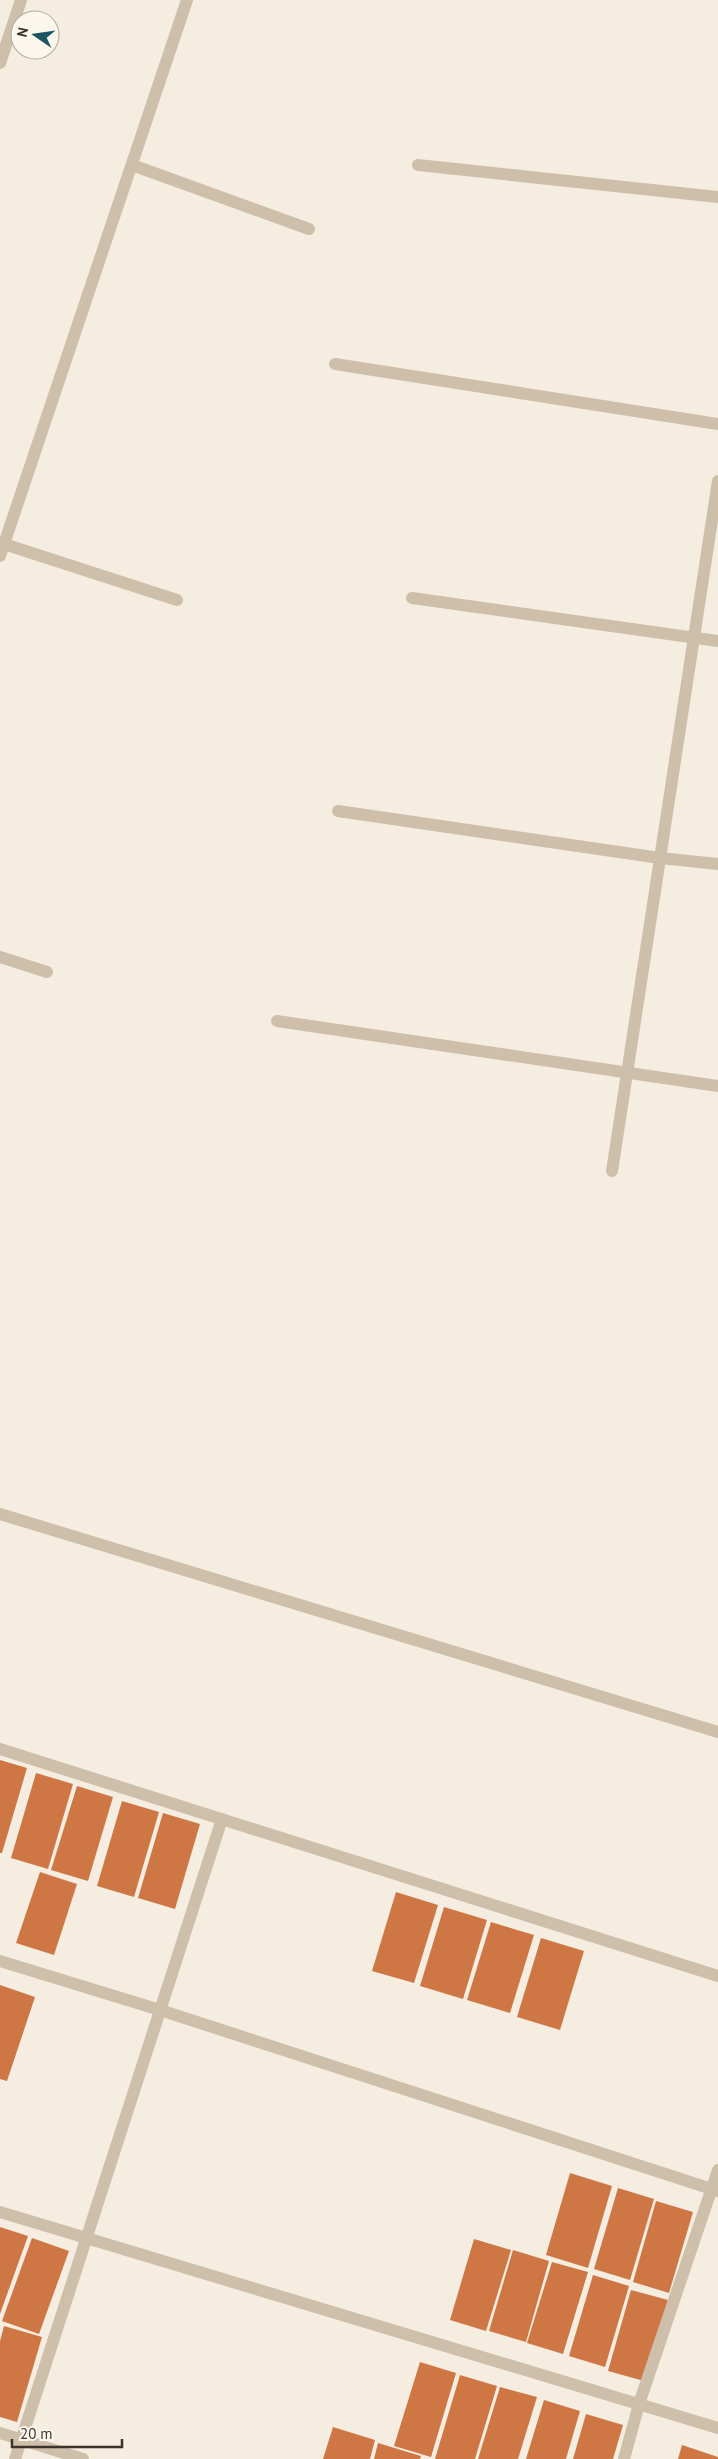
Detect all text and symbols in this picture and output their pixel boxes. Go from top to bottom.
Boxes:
north arrow [10,10,60,60]
text: N [13,26,32,39]
scale bar [12,2416,122,2448]
text: 20 m [20,2424,53,2443]

